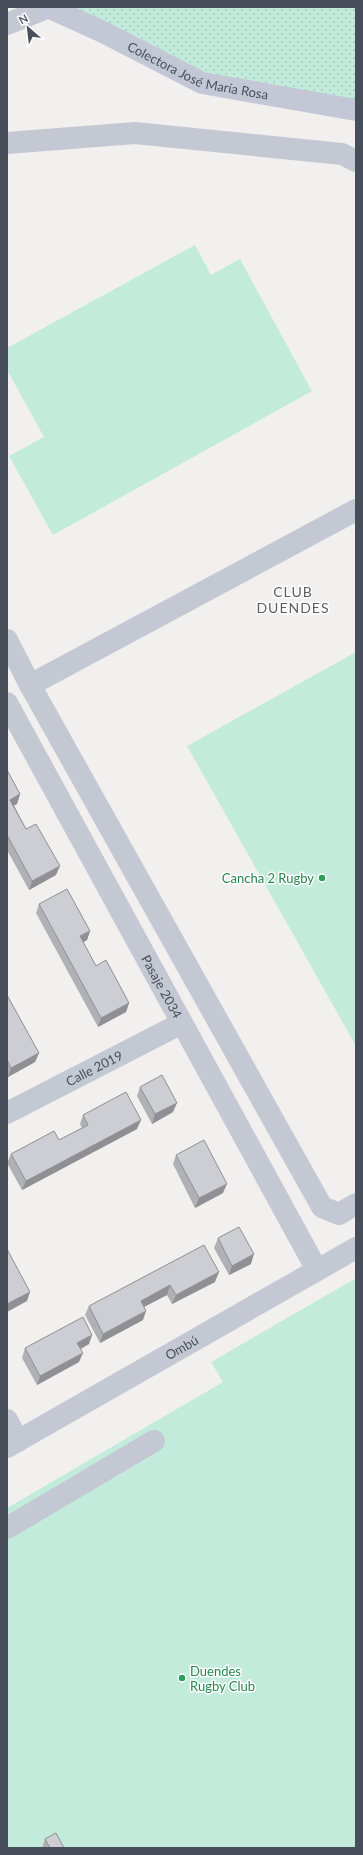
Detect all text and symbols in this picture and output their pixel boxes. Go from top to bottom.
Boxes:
north arrow [8,8,48,48]
text: N [16,11,30,26]
street label: Colectora José María Rosa [125,38,270,102]
district label: CLUB DUENDES [256,583,330,616]
place label: Cancha 2 Rugby [222,870,314,886]
marker: Cancha 2 Rugby [317,873,327,883]
street label: Pasaje 2034 [138,952,186,1021]
street label: Calle 2019 [63,1047,125,1089]
street label: Ombú [162,1332,201,1363]
place label: Duendes Rugby Club [190,1663,255,1694]
marker: Duendes Rugby Club [177,1673,187,1683]

